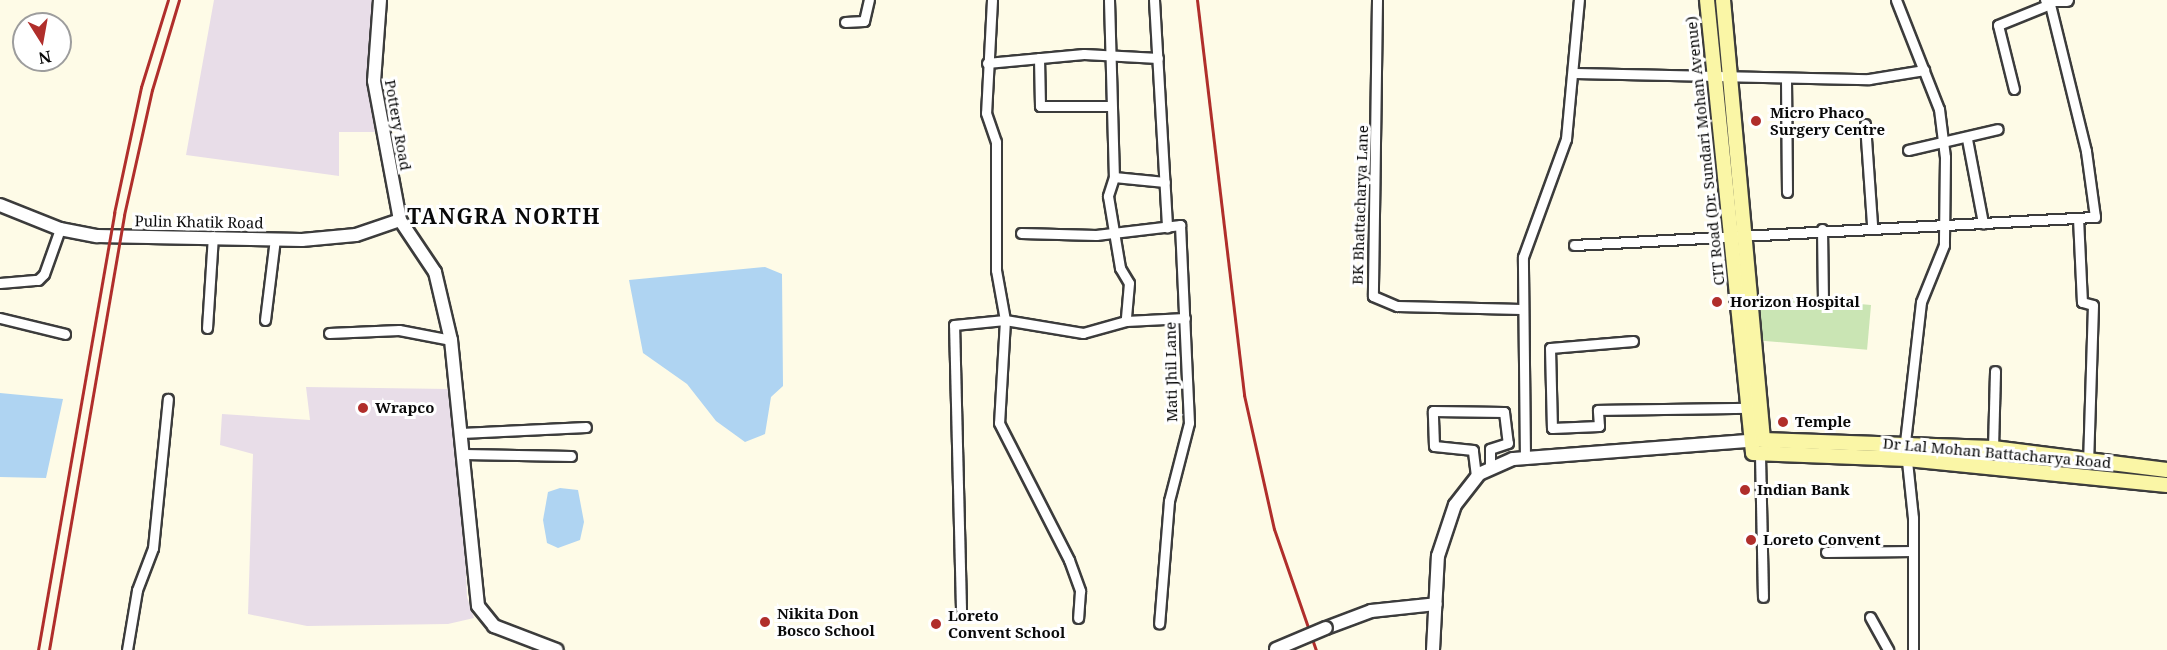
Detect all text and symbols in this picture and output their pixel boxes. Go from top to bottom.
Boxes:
north arrow [12,12,72,72]
street label: CIT Road (Dr. Sundari Mohan Avenue) [1682,16,1728,286]
text: N [37,46,53,70]
street label: Pottery Road [381,78,415,172]
place label: Micro Phaco Surgery Centre [1770,103,1885,138]
marker: Micro Phaco Surgery Centre [1747,112,1765,130]
street label: BK Bhattacharya Lane [1348,125,1372,285]
district label: TANGRA NORTH [407,203,601,229]
street label: Pulin Khatik Road [134,212,264,232]
marker: Horizon Hospital [1708,293,1726,311]
place label: Horizon Hospital [1730,293,1860,311]
street label: Mati Jhil Lane [1161,322,1181,422]
place label: Wrapco [375,399,434,417]
marker: Wrapco [356,401,370,415]
place label: Temple [1795,413,1851,431]
marker: Temple [1776,415,1790,429]
street label: Dr Lal Mohan Battacharya Road [1882,434,2112,472]
place label: Indian Bank [1757,481,1850,499]
marker: Indian Bank [1738,483,1752,497]
place label: Loreto Convent [1763,531,1881,549]
marker: Loreto Convent [1744,533,1758,547]
place label: Nikita Don Bosco School [777,604,875,639]
place label: Loreto Convent School [948,606,1065,641]
marker: Nikita Don Bosco School [758,615,772,629]
marker: Loreto Convent School [929,617,943,631]

